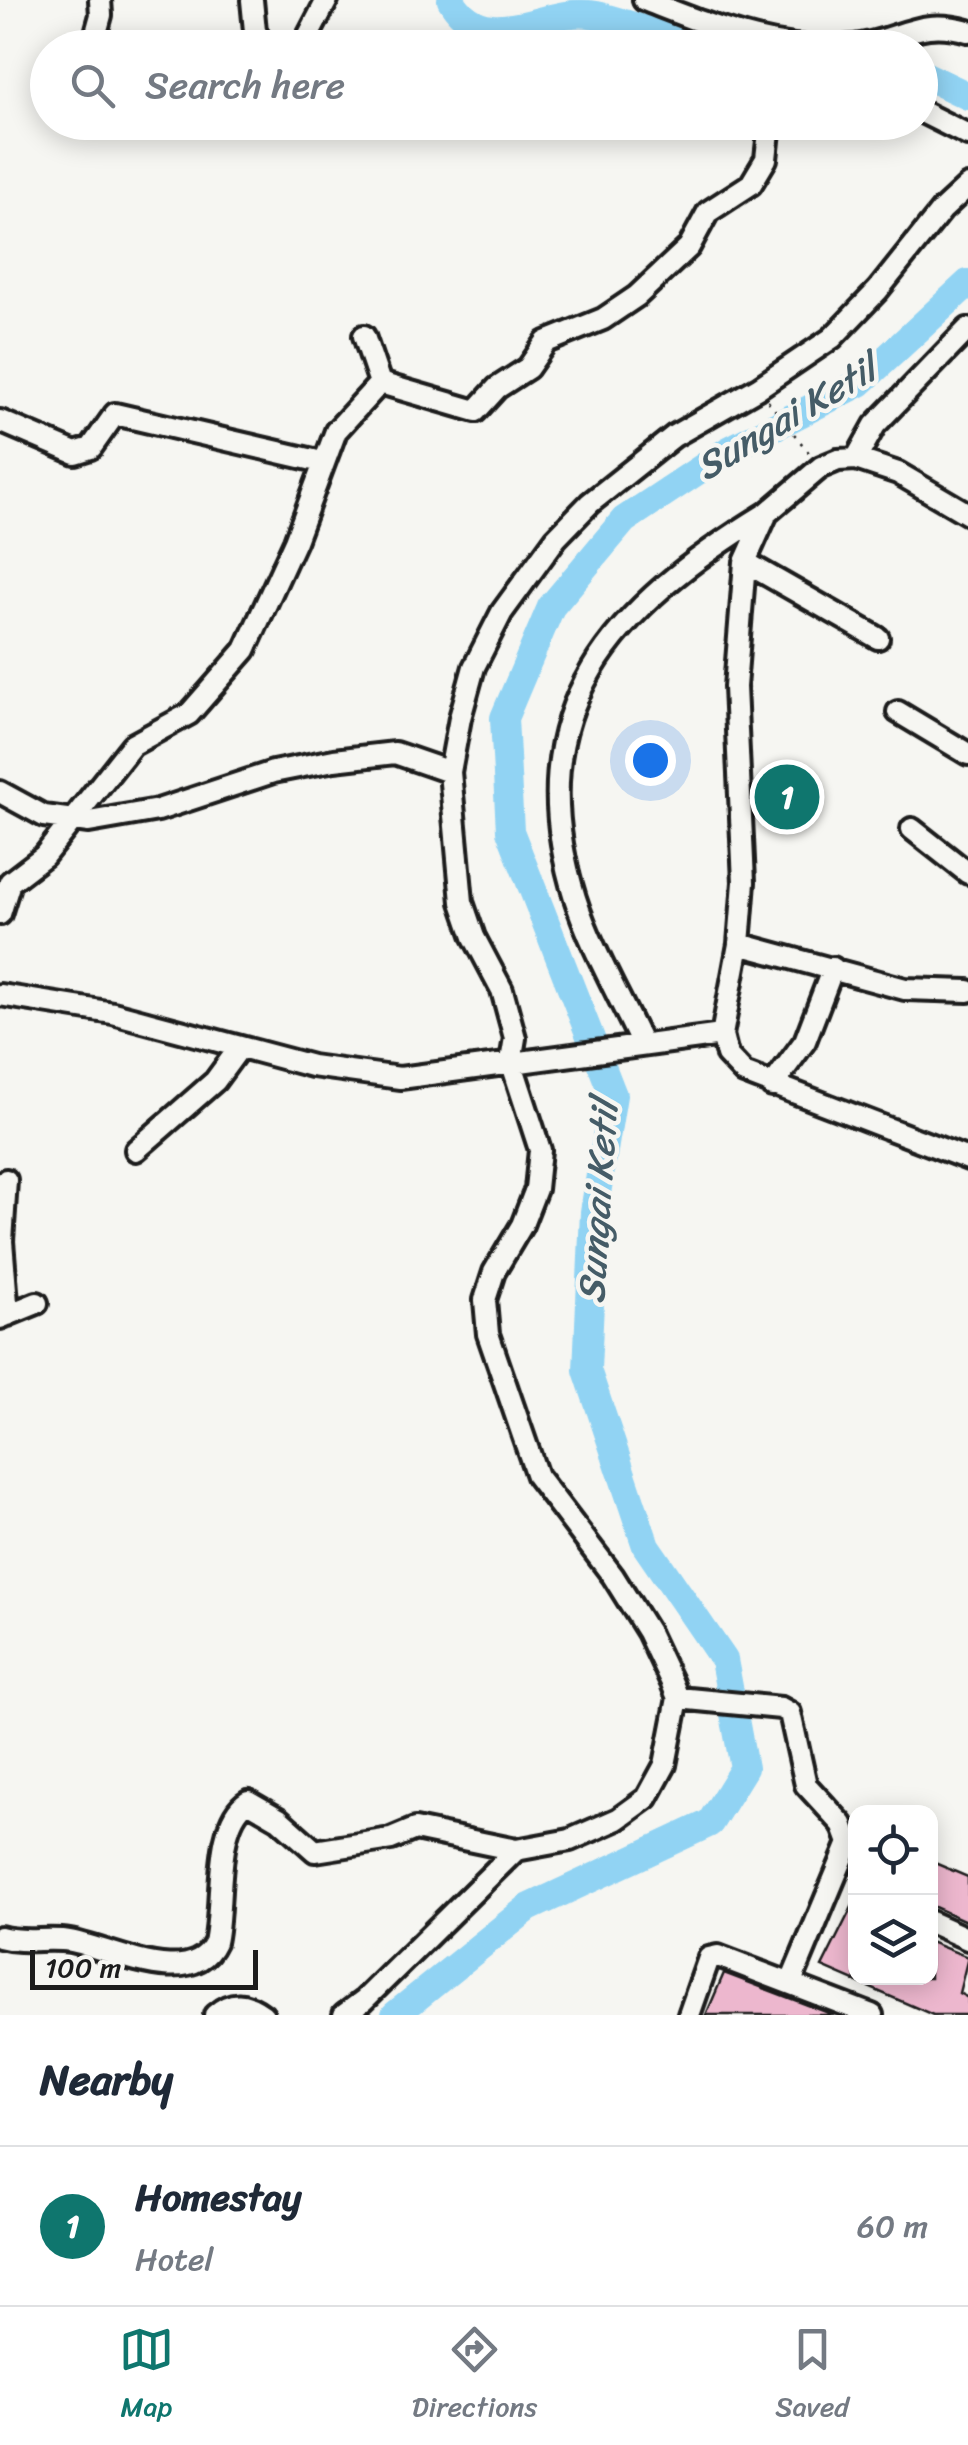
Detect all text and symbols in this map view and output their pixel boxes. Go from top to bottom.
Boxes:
search box [30,30,938,140]
text: Search here [145,52,345,119]
icon: search [65,58,120,113]
water label: Sungai Ketil [682,333,897,499]
your location [625,735,676,786]
pin: 1 [754,760,820,834]
water label: Sungai Ketil [558,1090,639,1305]
map controls [848,1805,938,1985]
button: locate [848,1805,938,1895]
button: layers [848,1895,938,1985]
text: 100 m [45,1943,121,1992]
scale bar [30,1945,258,1990]
text: Nearby [40,2043,173,2117]
text: Homestay [135,2164,302,2231]
text: 1 [66,2198,79,2255]
text: 60 m [857,2198,928,2255]
text: Hotel [135,2231,213,2288]
tab: Map [119,2322,174,2431]
tab: Directions [412,2322,537,2431]
tab: Saved [775,2322,849,2431]

